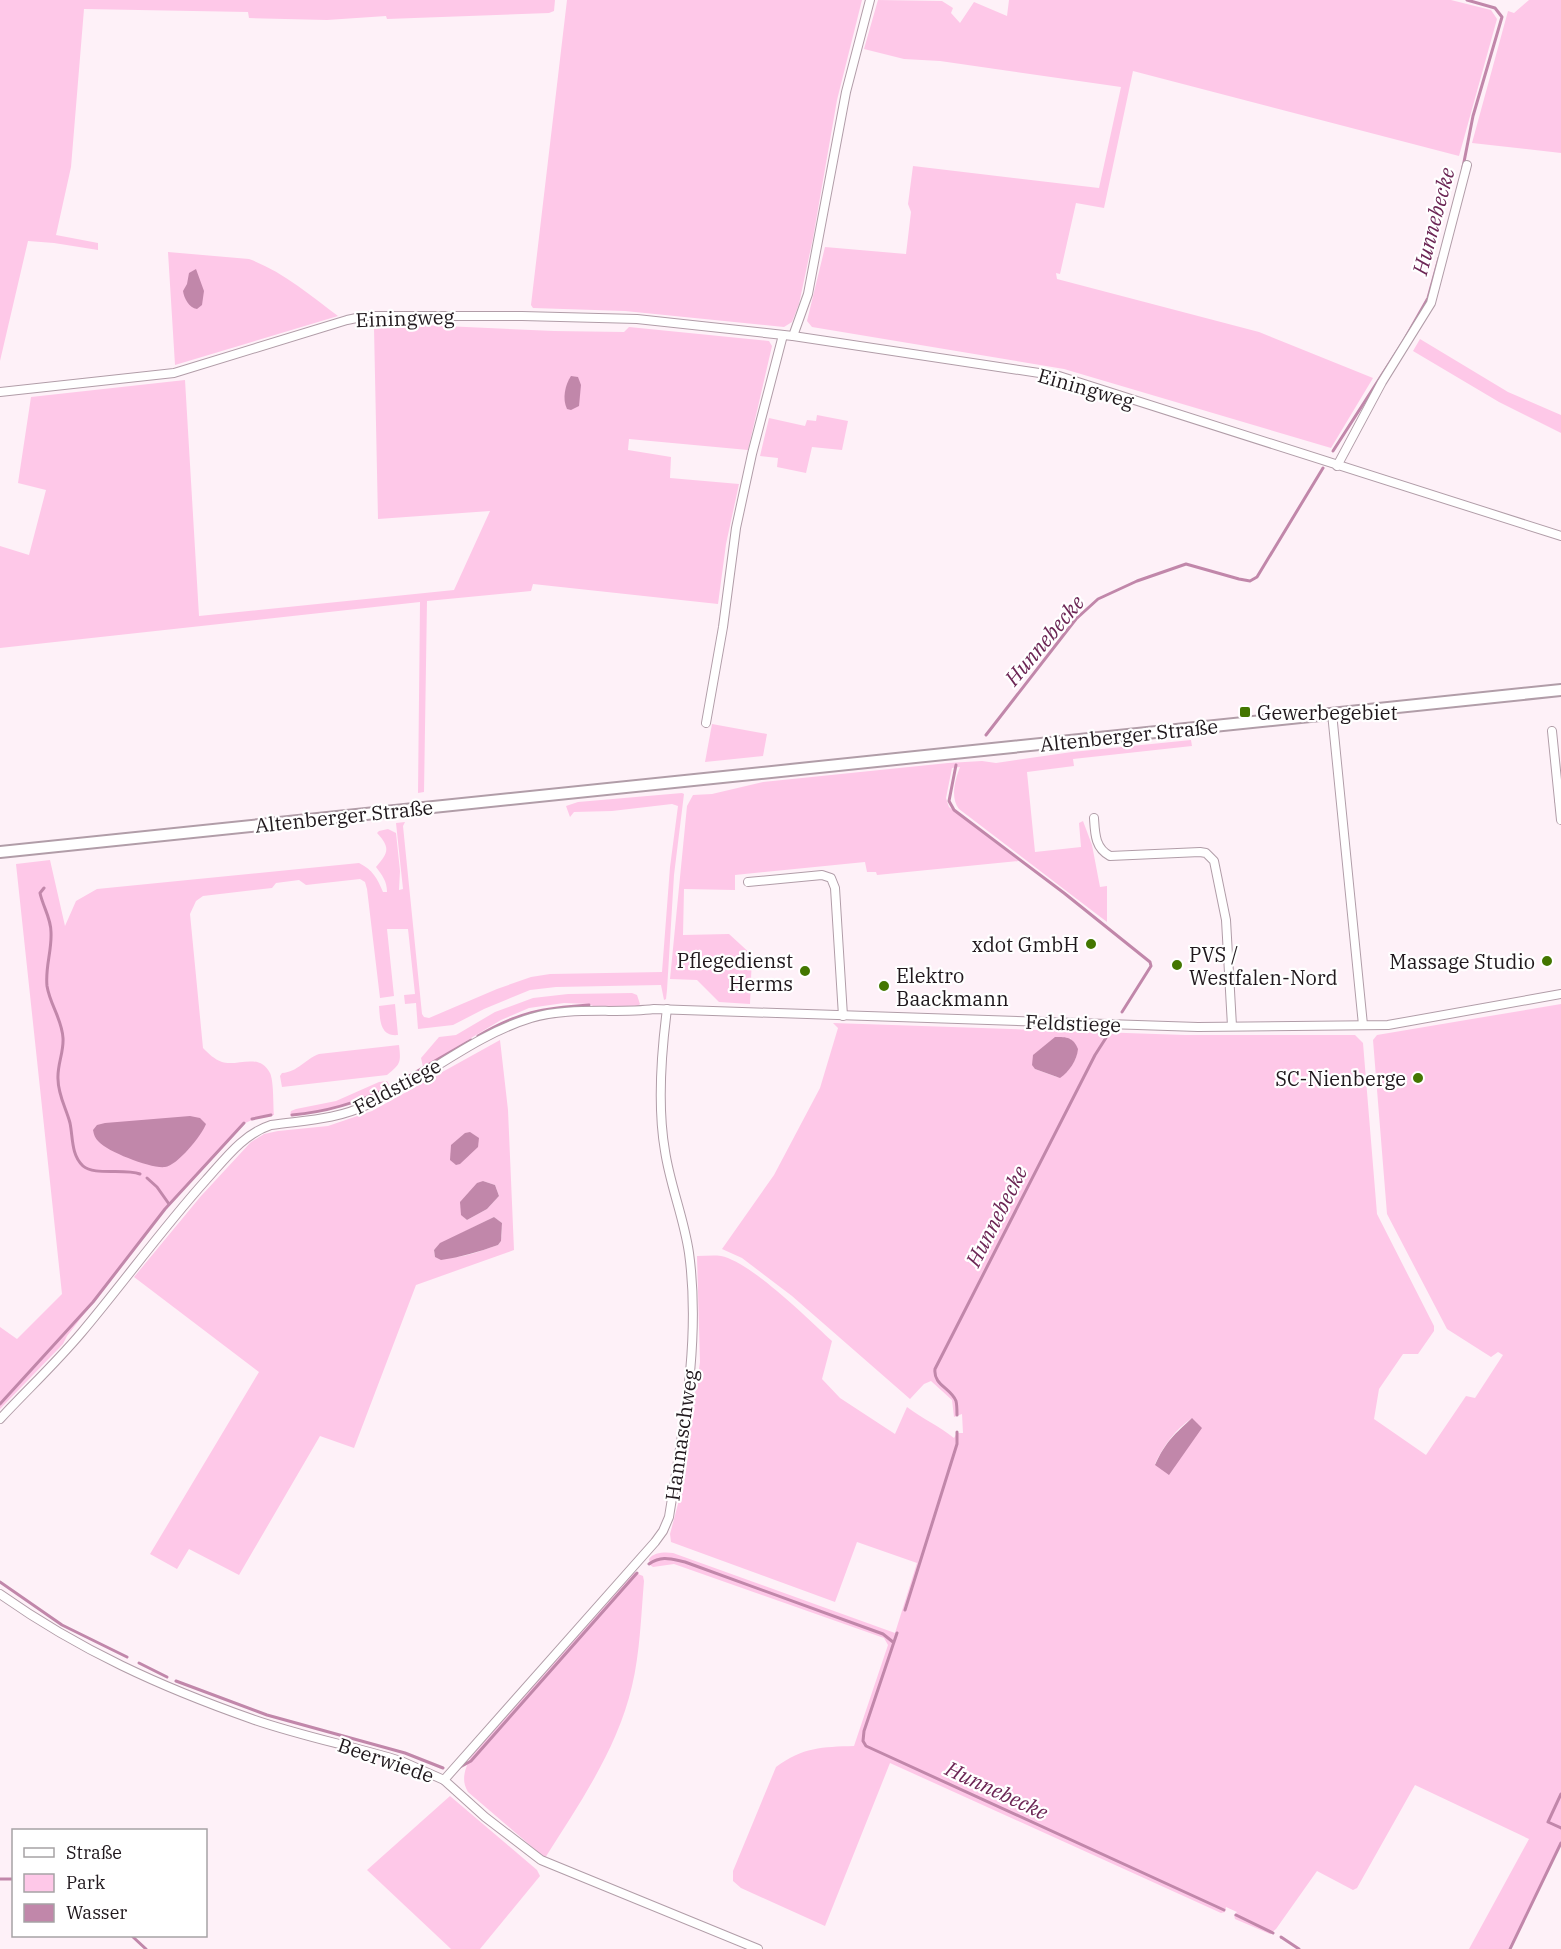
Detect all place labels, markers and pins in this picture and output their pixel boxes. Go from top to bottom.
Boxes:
place label: Gewerbegebiet [1257,699,1398,726]
marker: Gewerbegebiet [1238,705,1252,719]
place label: xdot GmbH [972,931,1079,958]
marker: xdot GmbH [1084,937,1098,951]
place label: PVS / Westfalen-Nord [1189,941,1338,991]
place label: Pflegedienst Herms [677,947,793,997]
place label: Massage Studio [1389,948,1535,975]
marker: Massage Studio [1540,954,1554,968]
marker: PVS / Westfalen-Nord [1170,958,1184,972]
place label: Elektro Baackmann [896,962,1009,1012]
marker: Pflegedienst Herms [798,964,812,978]
marker: Elektro Baackmann [877,979,891,993]
place label: SC-Nienberge [1275,1065,1406,1092]
marker: SC-Nienberge [1411,1071,1425,1085]

